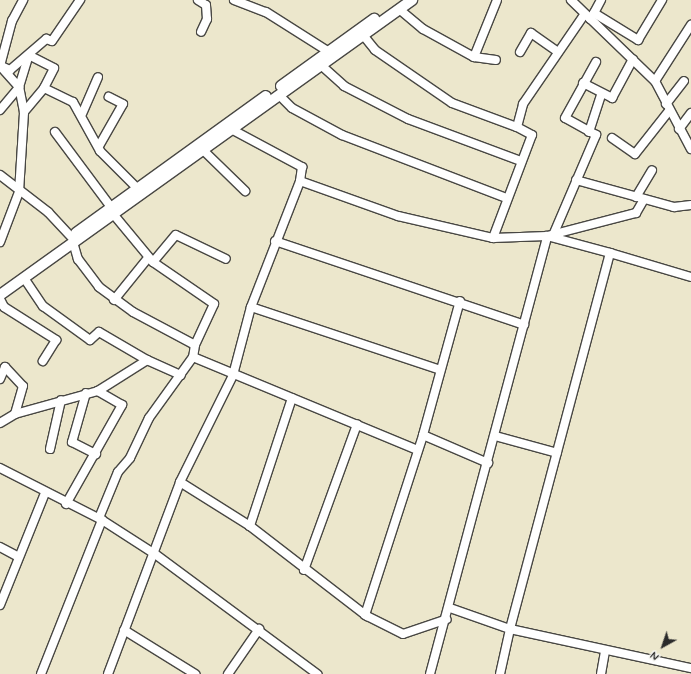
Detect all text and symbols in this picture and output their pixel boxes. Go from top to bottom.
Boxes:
north arrow [643,626,683,666]
text: N [648,647,663,663]

